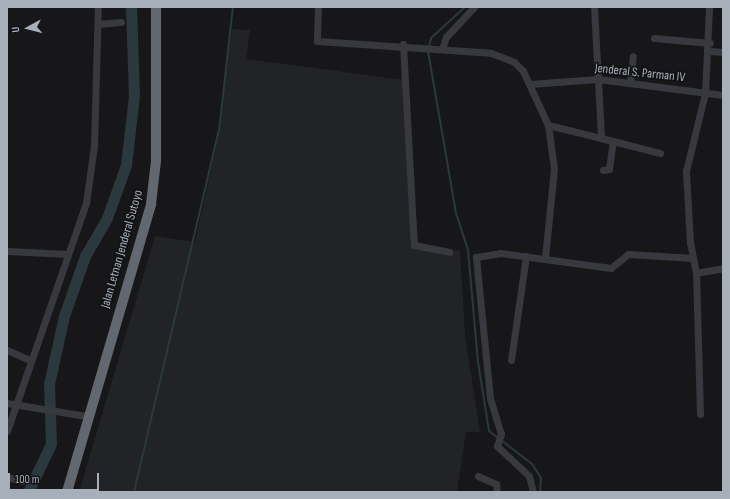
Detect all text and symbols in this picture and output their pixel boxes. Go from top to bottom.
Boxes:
north arrow [8,8,48,48]
text: U [9,26,22,33]
street label: Jenderal S. Parman IV [594,61,686,85]
street label: Jalan Letnan Jenderal Sutoyo [98,188,146,310]
scale bar [10,465,101,491]
text: 100 m [15,472,40,487]

